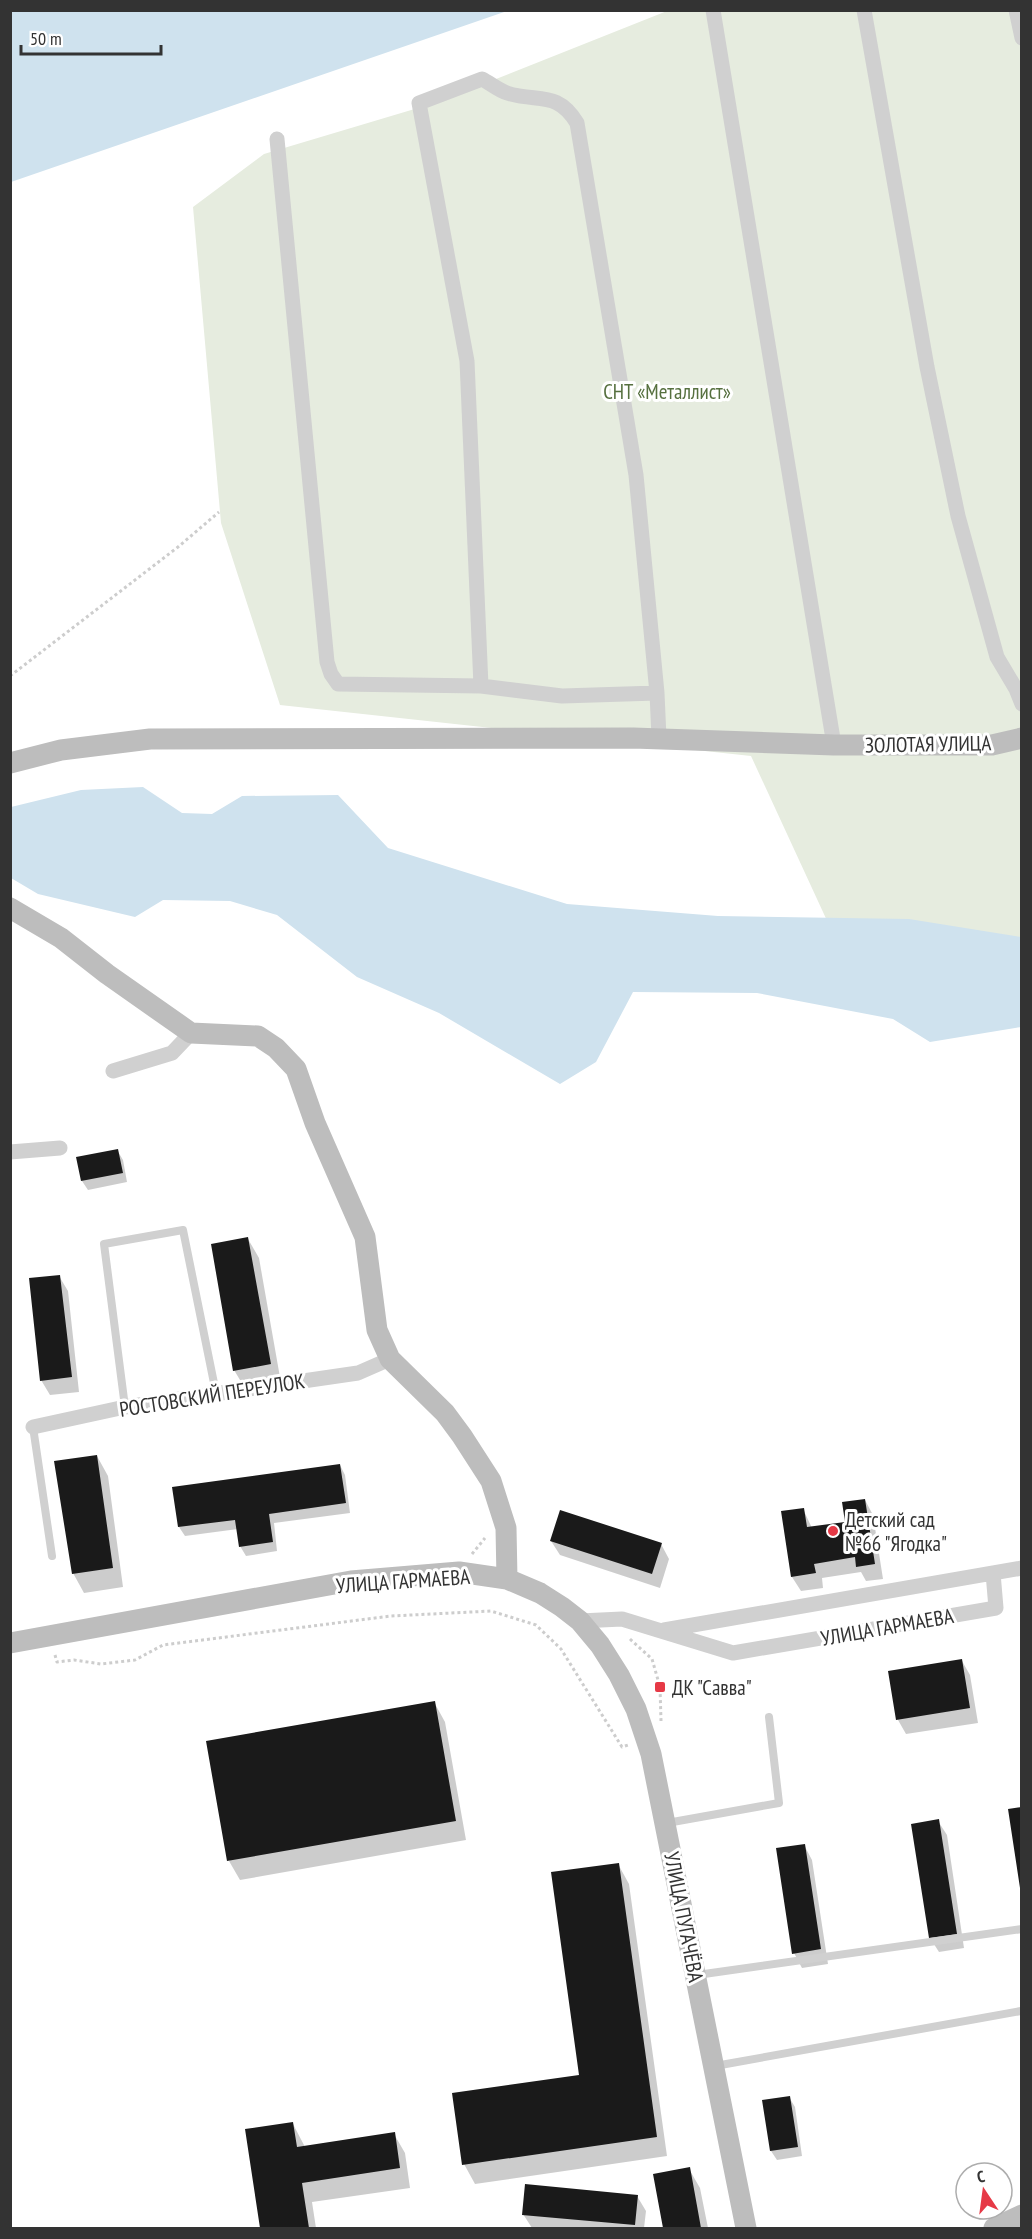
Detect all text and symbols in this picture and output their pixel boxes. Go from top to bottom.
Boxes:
scale bar [21,18,160,56]
text: 50 m [30,27,62,50]
park label: СНТ «Металлист» [603,378,731,405]
street label: ЗОЛОТАЯ УЛИЦА [865,729,992,759]
street label: РОСТОВСКИЙ ПЕРЕУЛОК [117,1367,307,1423]
place label: Детский сад №66 "Ягодка" [845,1506,947,1557]
marker: Детский сад №66 "Ягодка" [826,1524,840,1538]
street label: УЛИЦА ГАРМАЕВА [335,1563,471,1599]
street label: УЛИЦА ГАРМАЕВА [819,1602,956,1652]
place label: ДК "Савва" [672,1674,752,1701]
marker: ДК "Савва" [653,1680,667,1694]
street label: УЛИЦА ПУГАЧЁВА [658,1850,710,1984]
north arrow [954,2161,1014,2221]
text: С [975,2166,987,2187]

